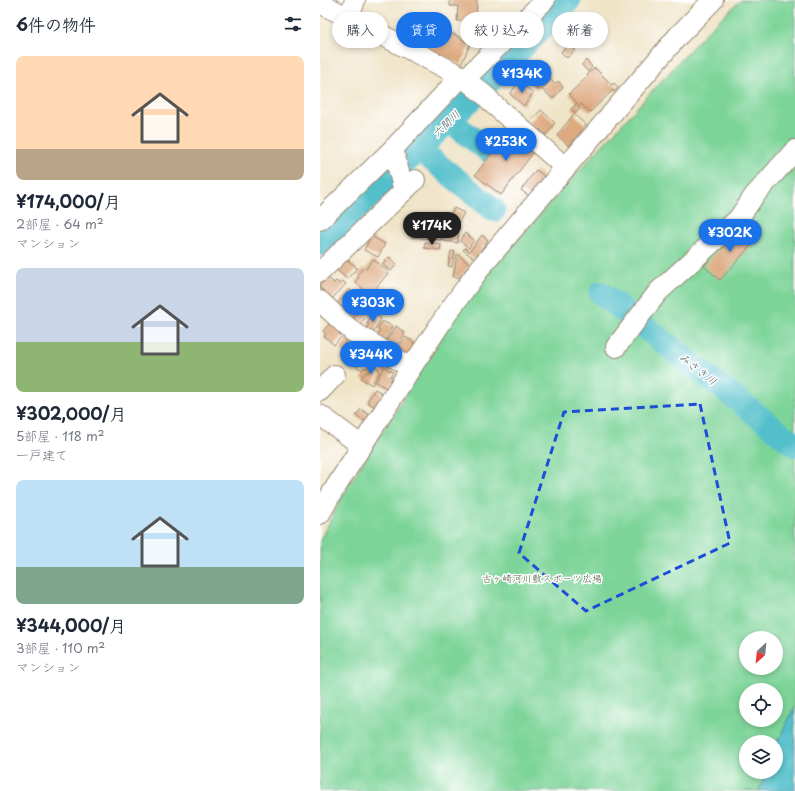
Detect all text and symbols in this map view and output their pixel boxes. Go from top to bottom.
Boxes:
text: 6件の物件 [16,11,96,37]
chip: 購入 [332,12,388,48]
chip: 賃貸 [396,12,452,48]
chip: 絞り込み [460,12,544,48]
chip: 新着 [552,12,608,48]
icon: filters [282,13,304,35]
pin: ¥134K [494,60,550,94]
text: ¥134K [501,63,543,82]
icon: home [124,82,196,154]
water label: 六間川 [428,106,463,141]
pin: ¥253K [478,128,534,162]
text: ¥253K [485,131,527,150]
text: ¥174,000/月 [16,188,121,214]
pin: ¥174K [404,212,460,246]
text: 2部屋 · 64 m² [16,214,104,233]
text: ¥174K [412,215,452,234]
pin: ¥302K [702,219,758,253]
text: ¥302K [708,222,752,241]
text: マンション [16,233,80,252]
pin: ¥303K [345,289,401,323]
text: ¥303K [351,292,395,311]
icon: home [124,294,196,366]
pin: ¥344K [343,341,399,375]
text: ¥344K [349,344,393,363]
water label: みさき川 [676,348,721,389]
text: ¥302,000/月 [16,400,126,426]
text: 5部屋 · 118 m² [16,426,105,445]
text: 一戸建て [16,445,68,464]
icon: home [124,506,196,578]
park label: 古ヶ崎河川敷スポーツ広場 [482,570,602,585]
text: ¥344,000/月 [16,612,126,638]
north arrow [739,631,783,675]
map controls [739,631,783,779]
text: 3部屋 · 110 m² [16,638,105,657]
text: マンション [16,657,80,676]
button: locate [739,683,783,727]
button: layers [739,735,783,779]

